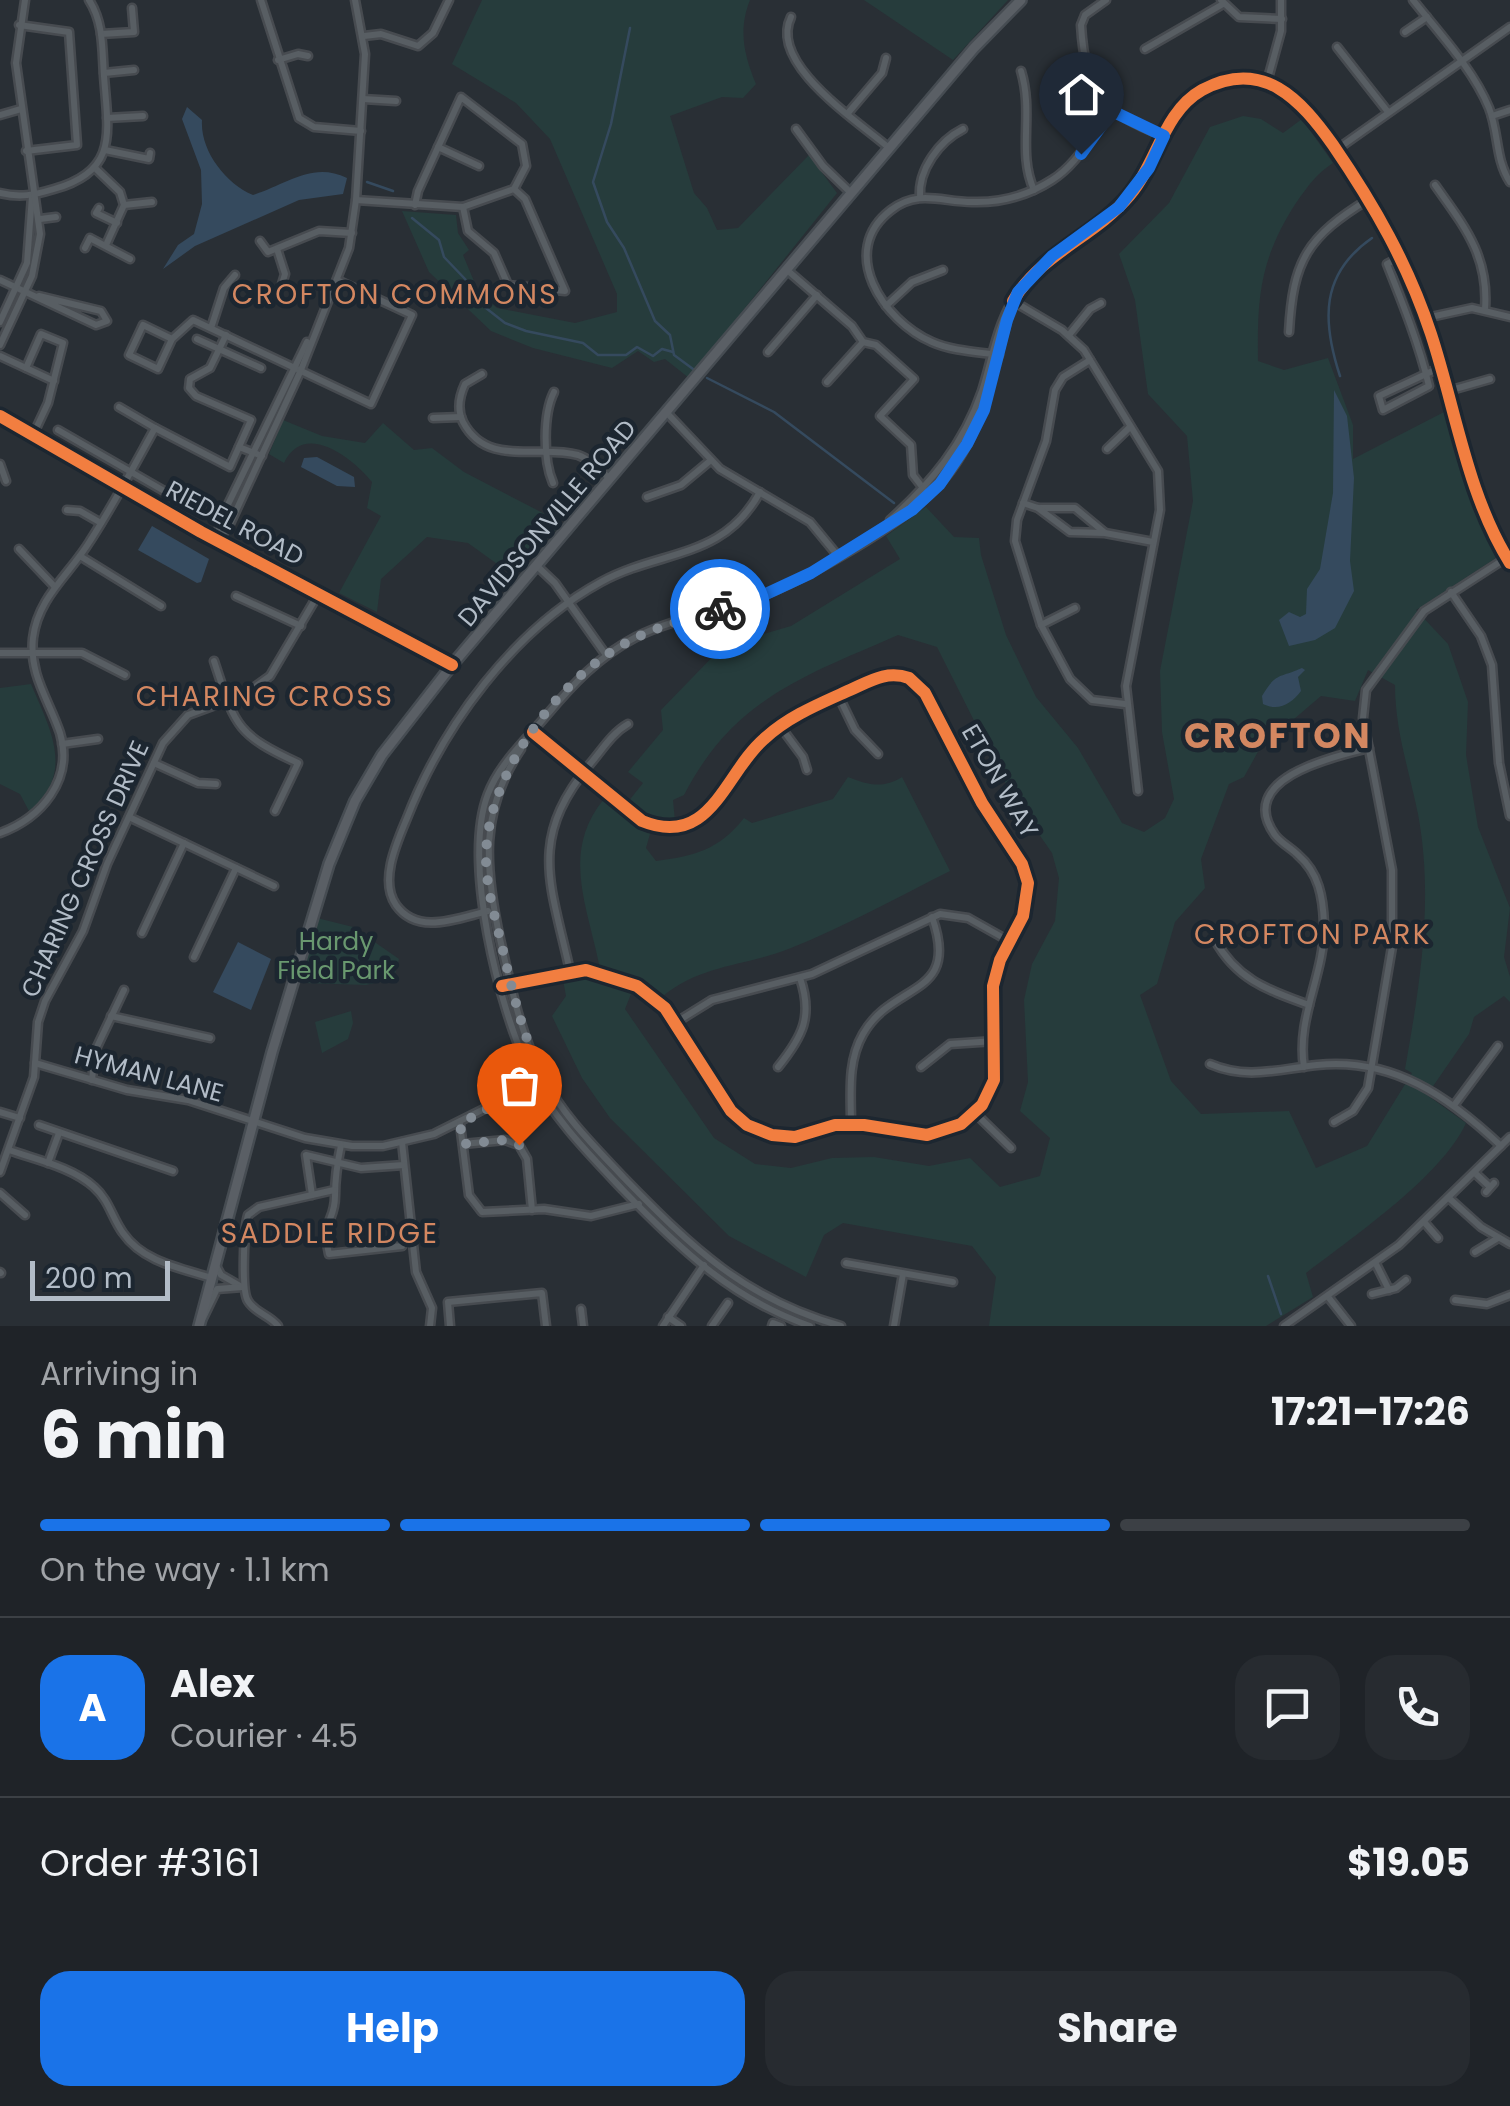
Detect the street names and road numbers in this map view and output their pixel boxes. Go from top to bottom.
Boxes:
street label: DAVIDSONVILLE ROAD [450,412,644,634]
street label: RIEDEL ROAD [160,472,310,574]
street label: ETON WAY [953,718,1047,845]
street label: CHARING CROSS DRIVE [13,735,157,1003]
street label: HYMAN LANE [71,1037,227,1111]

